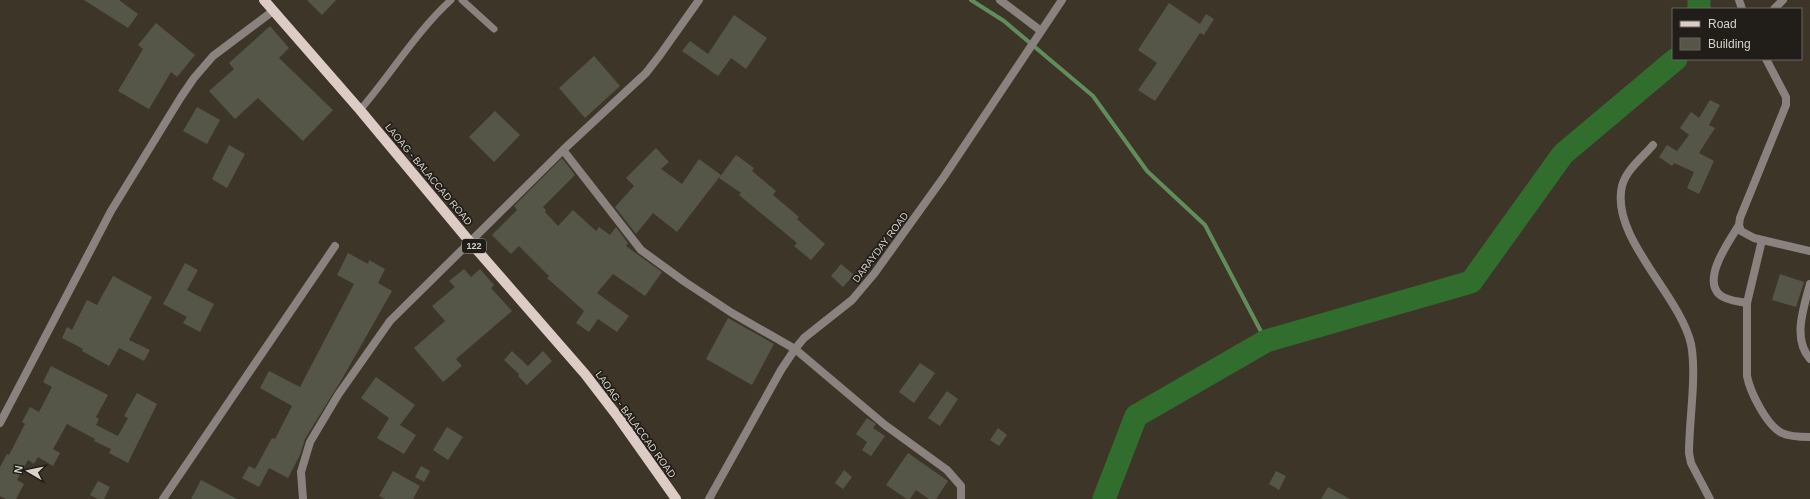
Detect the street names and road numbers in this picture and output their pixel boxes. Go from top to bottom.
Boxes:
street label: LAOAG - BALACCAD ROAD [383,121,474,227]
street label: DARAYDAY ROAD [850,210,910,285]
road number: 122 [462,239,486,253]
street label: LAOAG - BALACCAD ROAD [593,369,678,480]

